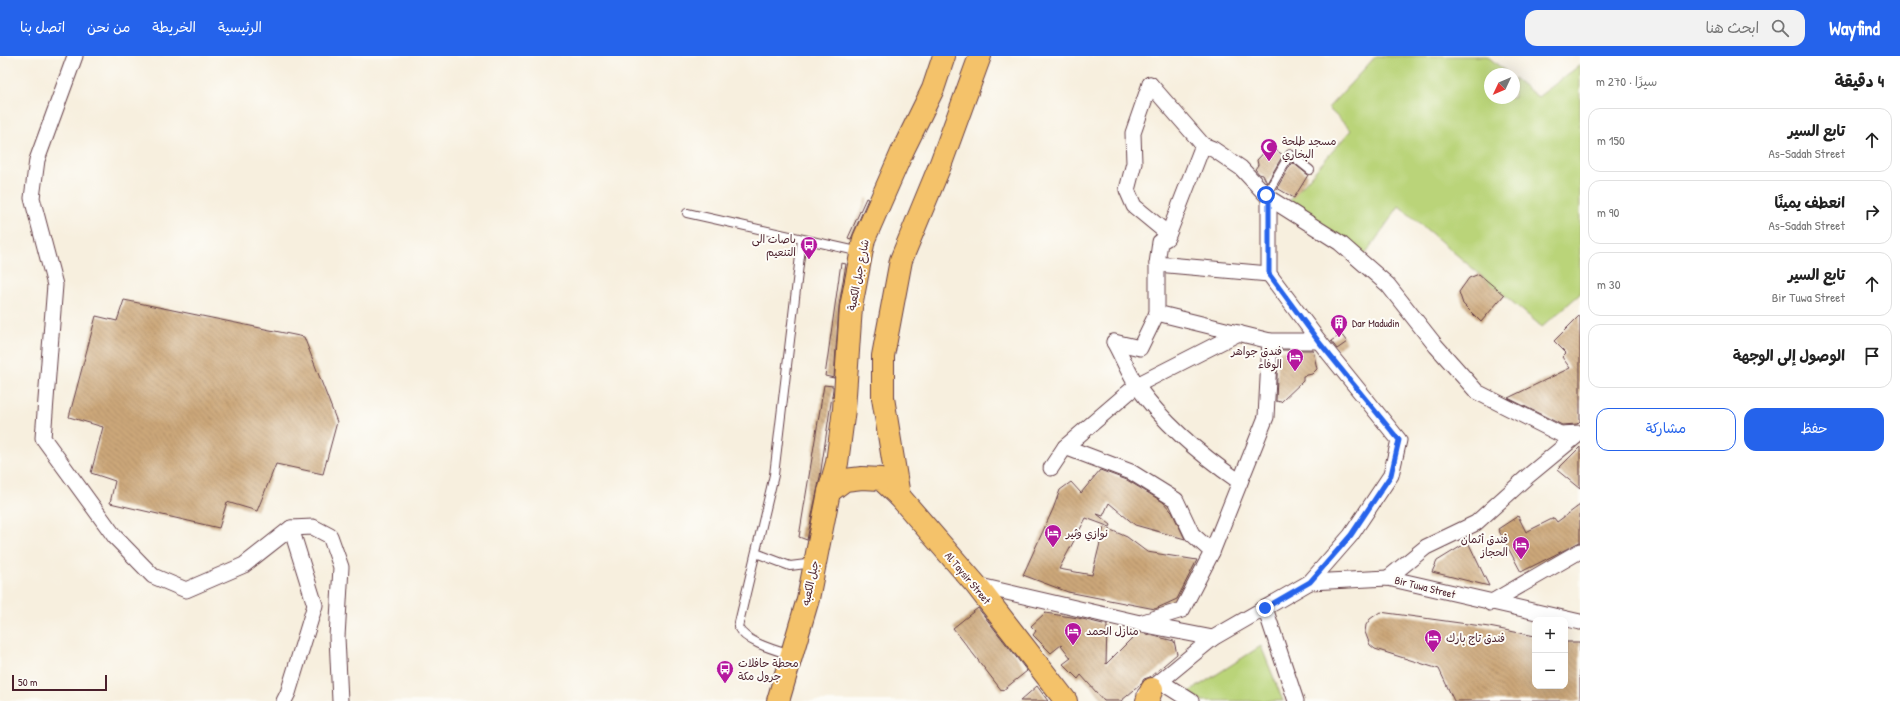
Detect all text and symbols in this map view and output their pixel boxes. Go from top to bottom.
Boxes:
search box [1525,10,1805,46]
text: Wayfind [1829,15,1880,41]
text: اتصل بنا [20,17,65,36]
text: من نحن [87,17,130,36]
text: الخريطة [152,17,196,36]
text: الرئيسية [218,17,262,36]
text: ابحث هنا [1706,17,1759,38]
icon: search [1769,17,1791,39]
north arrow [1484,68,1520,104]
text: 4 دقيقة [1834,69,1884,92]
text: سيرًا · 270 m [1596,72,1657,90]
text: تابع السير [1788,120,1845,141]
icon: ahead [1861,129,1883,151]
text: 150 m [1597,131,1625,149]
place label: مسجد طلحة البخاري [1282,134,1336,163]
mosque icon: مسجد طلحة البخاري [1259,137,1279,162]
text: As-Sadah Street [1768,144,1845,162]
route start [1257,186,1275,204]
text: انعطف يمينًا [1775,192,1845,213]
icon: right [1861,201,1883,223]
text: 90 m [1597,203,1619,221]
text: As-Sadah Street [1768,216,1845,234]
place label: باصات الى التنعيم [752,232,796,261]
bus stop icon: باصات الى التنعيم [799,235,819,260]
street label: شارع جبل الكعبة [844,238,874,312]
text: تابع السير [1788,264,1845,285]
icon: ahead [1861,273,1883,295]
text: 30 m [1597,275,1621,293]
text: Bir Tuwa Street [1772,288,1845,306]
building icon: Dar Madudin [1329,313,1349,338]
place label: Dar Madudin [1352,316,1400,330]
place label: فندق جواهر الوفاء [1230,344,1282,372]
text: الوصول إلى الوجهة [1733,345,1845,366]
icon: arrive [1861,345,1883,367]
hotel icon: فندق جواهر الوفاء [1285,347,1305,372]
button: مشاركة [1596,408,1736,451]
button: حفظ [1744,408,1884,451]
hotel icon: نوازي وثير [1043,523,1063,548]
place label: نوازي وثير [1065,526,1108,542]
place label: فندق أثمان الحجاز [1461,532,1508,559]
hotel icon: فندق أثمان الحجاز [1511,535,1531,560]
street label: Al Taysir Street [942,549,994,607]
street label: جبل الكعبه [798,559,823,607]
street label: Bir Tuwa Street [1393,573,1457,601]
route end [1256,599,1274,617]
map controls [1532,617,1568,689]
button: + [1532,617,1568,653]
hotel icon: منازل الحمد [1063,621,1083,646]
place label: منازل الحمد [1086,624,1139,638]
hotel icon: فندق تاج بارك [1423,628,1443,653]
place label: فندق تاج بارك [1446,631,1505,646]
button: − [1532,653,1568,689]
place label: محطة حافلات جرول مكة [738,656,799,683]
bus stop icon: محطة حافلات جرول مكة [715,659,735,684]
scale bar [12,673,107,692]
text: 50 m [18,675,38,689]

